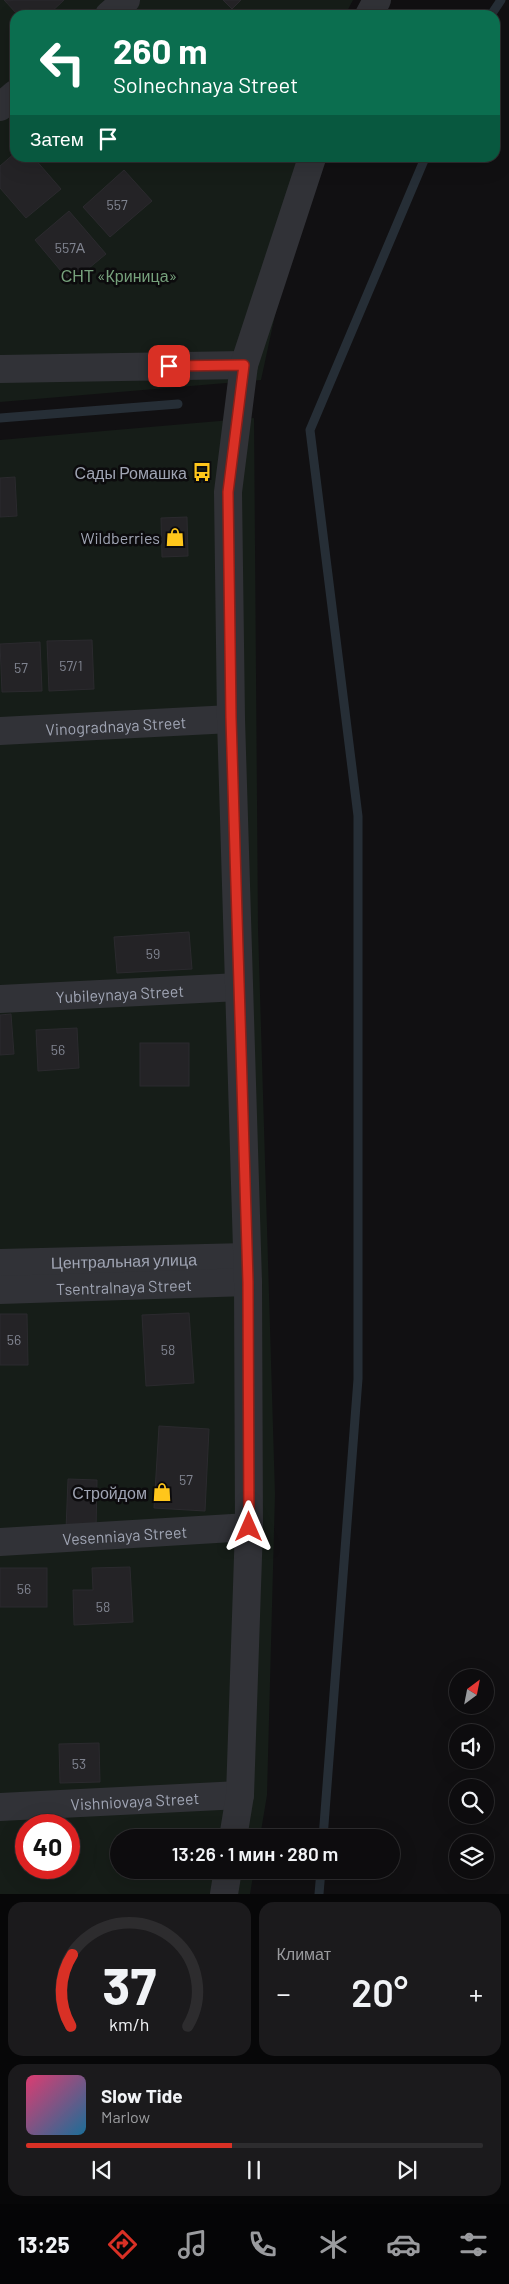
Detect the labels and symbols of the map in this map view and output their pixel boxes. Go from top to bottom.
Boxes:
house number: 557 [106,196,128,213]
house number: 557А [55,239,86,256]
park label: СНТ «Криница» [61,266,177,285]
pin [148,345,190,387]
bus stop icon: Сады Ромашка [191,461,213,483]
place label: Сады Ромашка [74,463,187,482]
shop icon: Wildberries [164,526,186,548]
place label: Wildberries [80,528,160,547]
house number: 57/1 [59,657,83,674]
house number: 57 [14,659,28,676]
street label: Vinogradnaya Street [45,712,187,738]
house number: 59 [146,945,160,962]
street label: Yubileynaya Street [55,980,184,1006]
house number: 56 [51,1041,65,1058]
street label: Центральная улица [51,1249,197,1271]
street label: Tsentralnaya Street [56,1274,192,1298]
house number: 56 [7,1331,21,1348]
house number: 58 [161,1341,175,1358]
house number: 57 [179,1471,193,1488]
shop icon: Стройдом [151,1481,173,1503]
place label: Стройдом [72,1483,147,1502]
position arrow [222,1500,274,1552]
street label: Vesenniaya Street [62,1521,188,1548]
house number: 56 [17,1580,31,1597]
house number: 58 [96,1598,110,1615]
north arrow [449,1669,494,1714]
house number: 53 [72,1755,86,1772]
street label: Vishniovaya Street [70,1788,200,1813]
speed limit sign: 40 [15,1814,80,1879]

